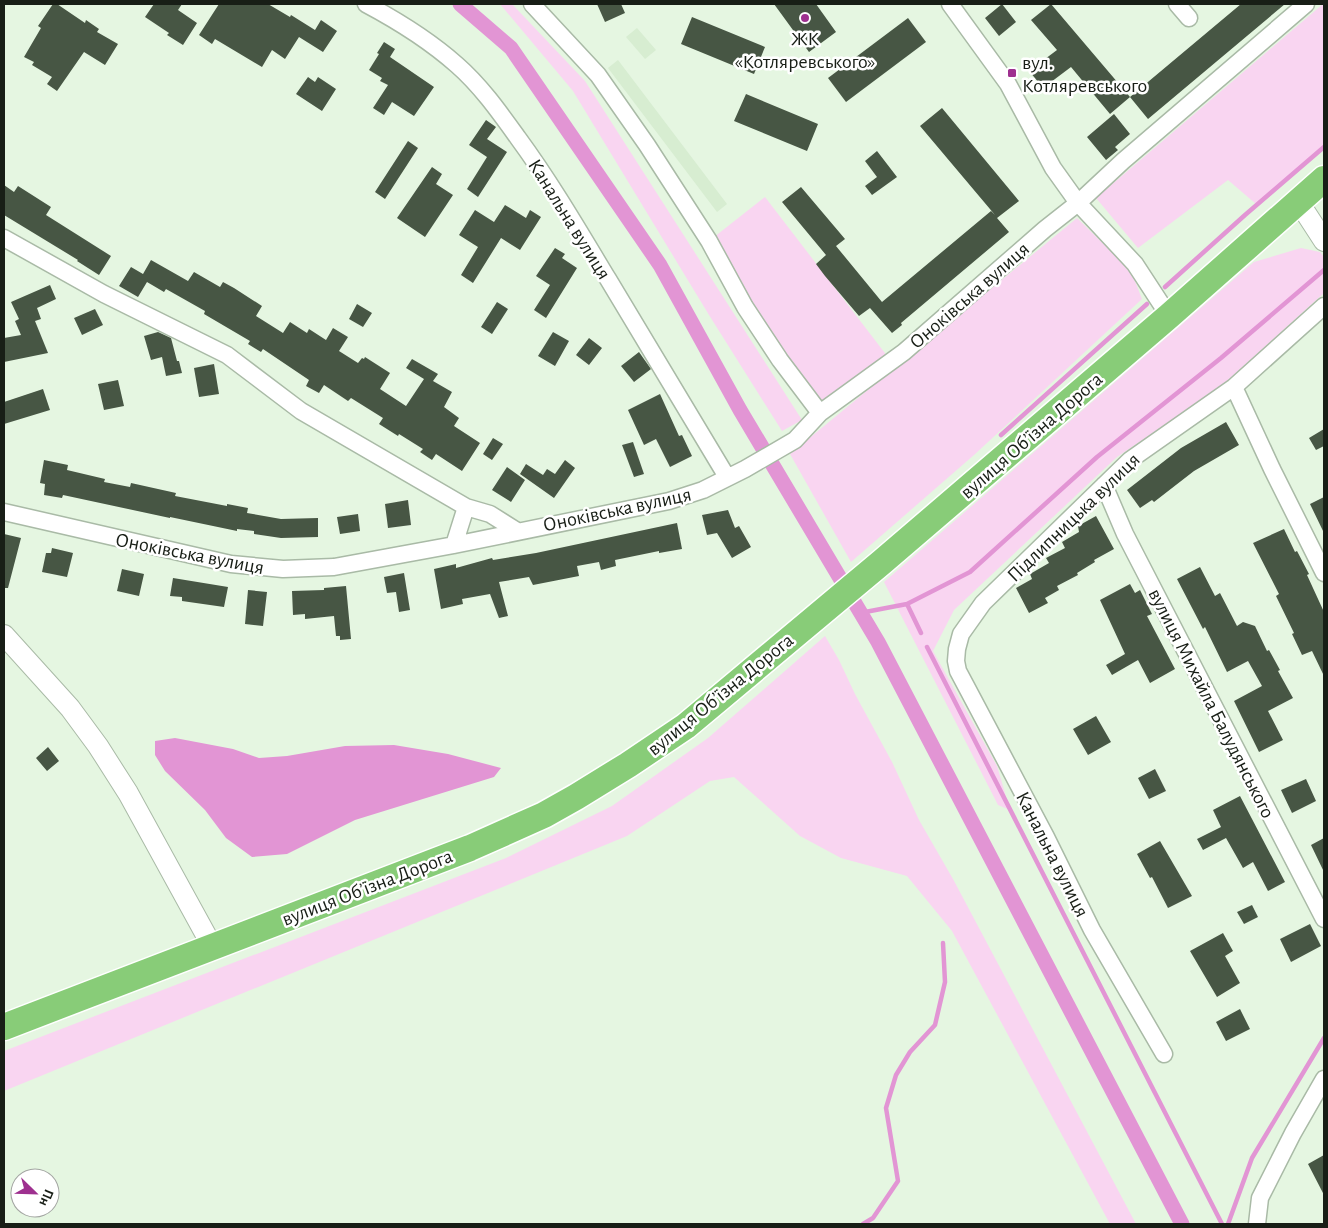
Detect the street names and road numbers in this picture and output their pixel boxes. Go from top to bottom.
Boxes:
street label: Канальна вулиця [524,156,614,283]
street label: Оноківська вулиця [906,239,1033,353]
street label: вулиця Обʼїзна Дорога [957,369,1107,503]
street label: Підлипницька вулиця [1004,450,1144,586]
street label: Оноківська вулиця [541,484,693,535]
street label: Оноківська вулиця [114,530,266,578]
street label: вулиця Михайла Балудянського [1144,585,1278,822]
street label: вулиця Обʼїзна Дорога [644,630,797,760]
street label: Канальна вулиця [1012,789,1092,920]
street label: вулиця Обʼїзна Дорога [279,846,455,930]

